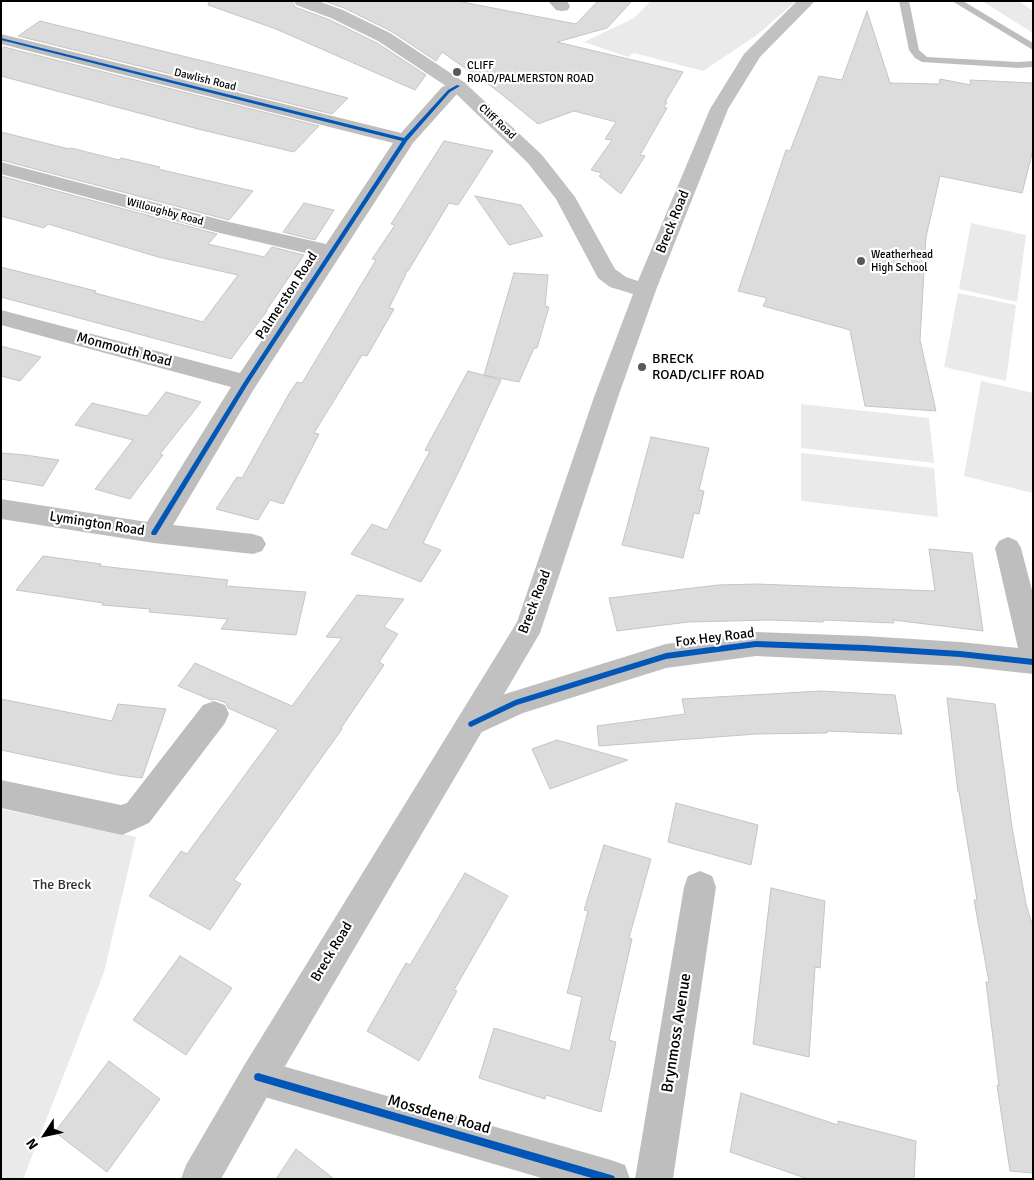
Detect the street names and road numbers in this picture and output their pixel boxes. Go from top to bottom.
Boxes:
street label: Dawlish Road [173,66,237,94]
street label: Cliff Road [476,102,518,142]
street label: Breck Road [653,188,693,256]
street label: Willoughby Road [125,195,205,229]
street label: Palmerston Road [252,249,322,343]
street label: Monmouth Road [75,329,173,371]
street label: Lymington Road [48,508,146,540]
street label: Breck Road [515,568,555,636]
street label: Fox Hey Road [675,625,755,651]
street label: Breck Road [308,919,356,985]
street label: Brynmoss Avenue [658,972,696,1094]
street label: Mossdene Road [385,1091,493,1139]

